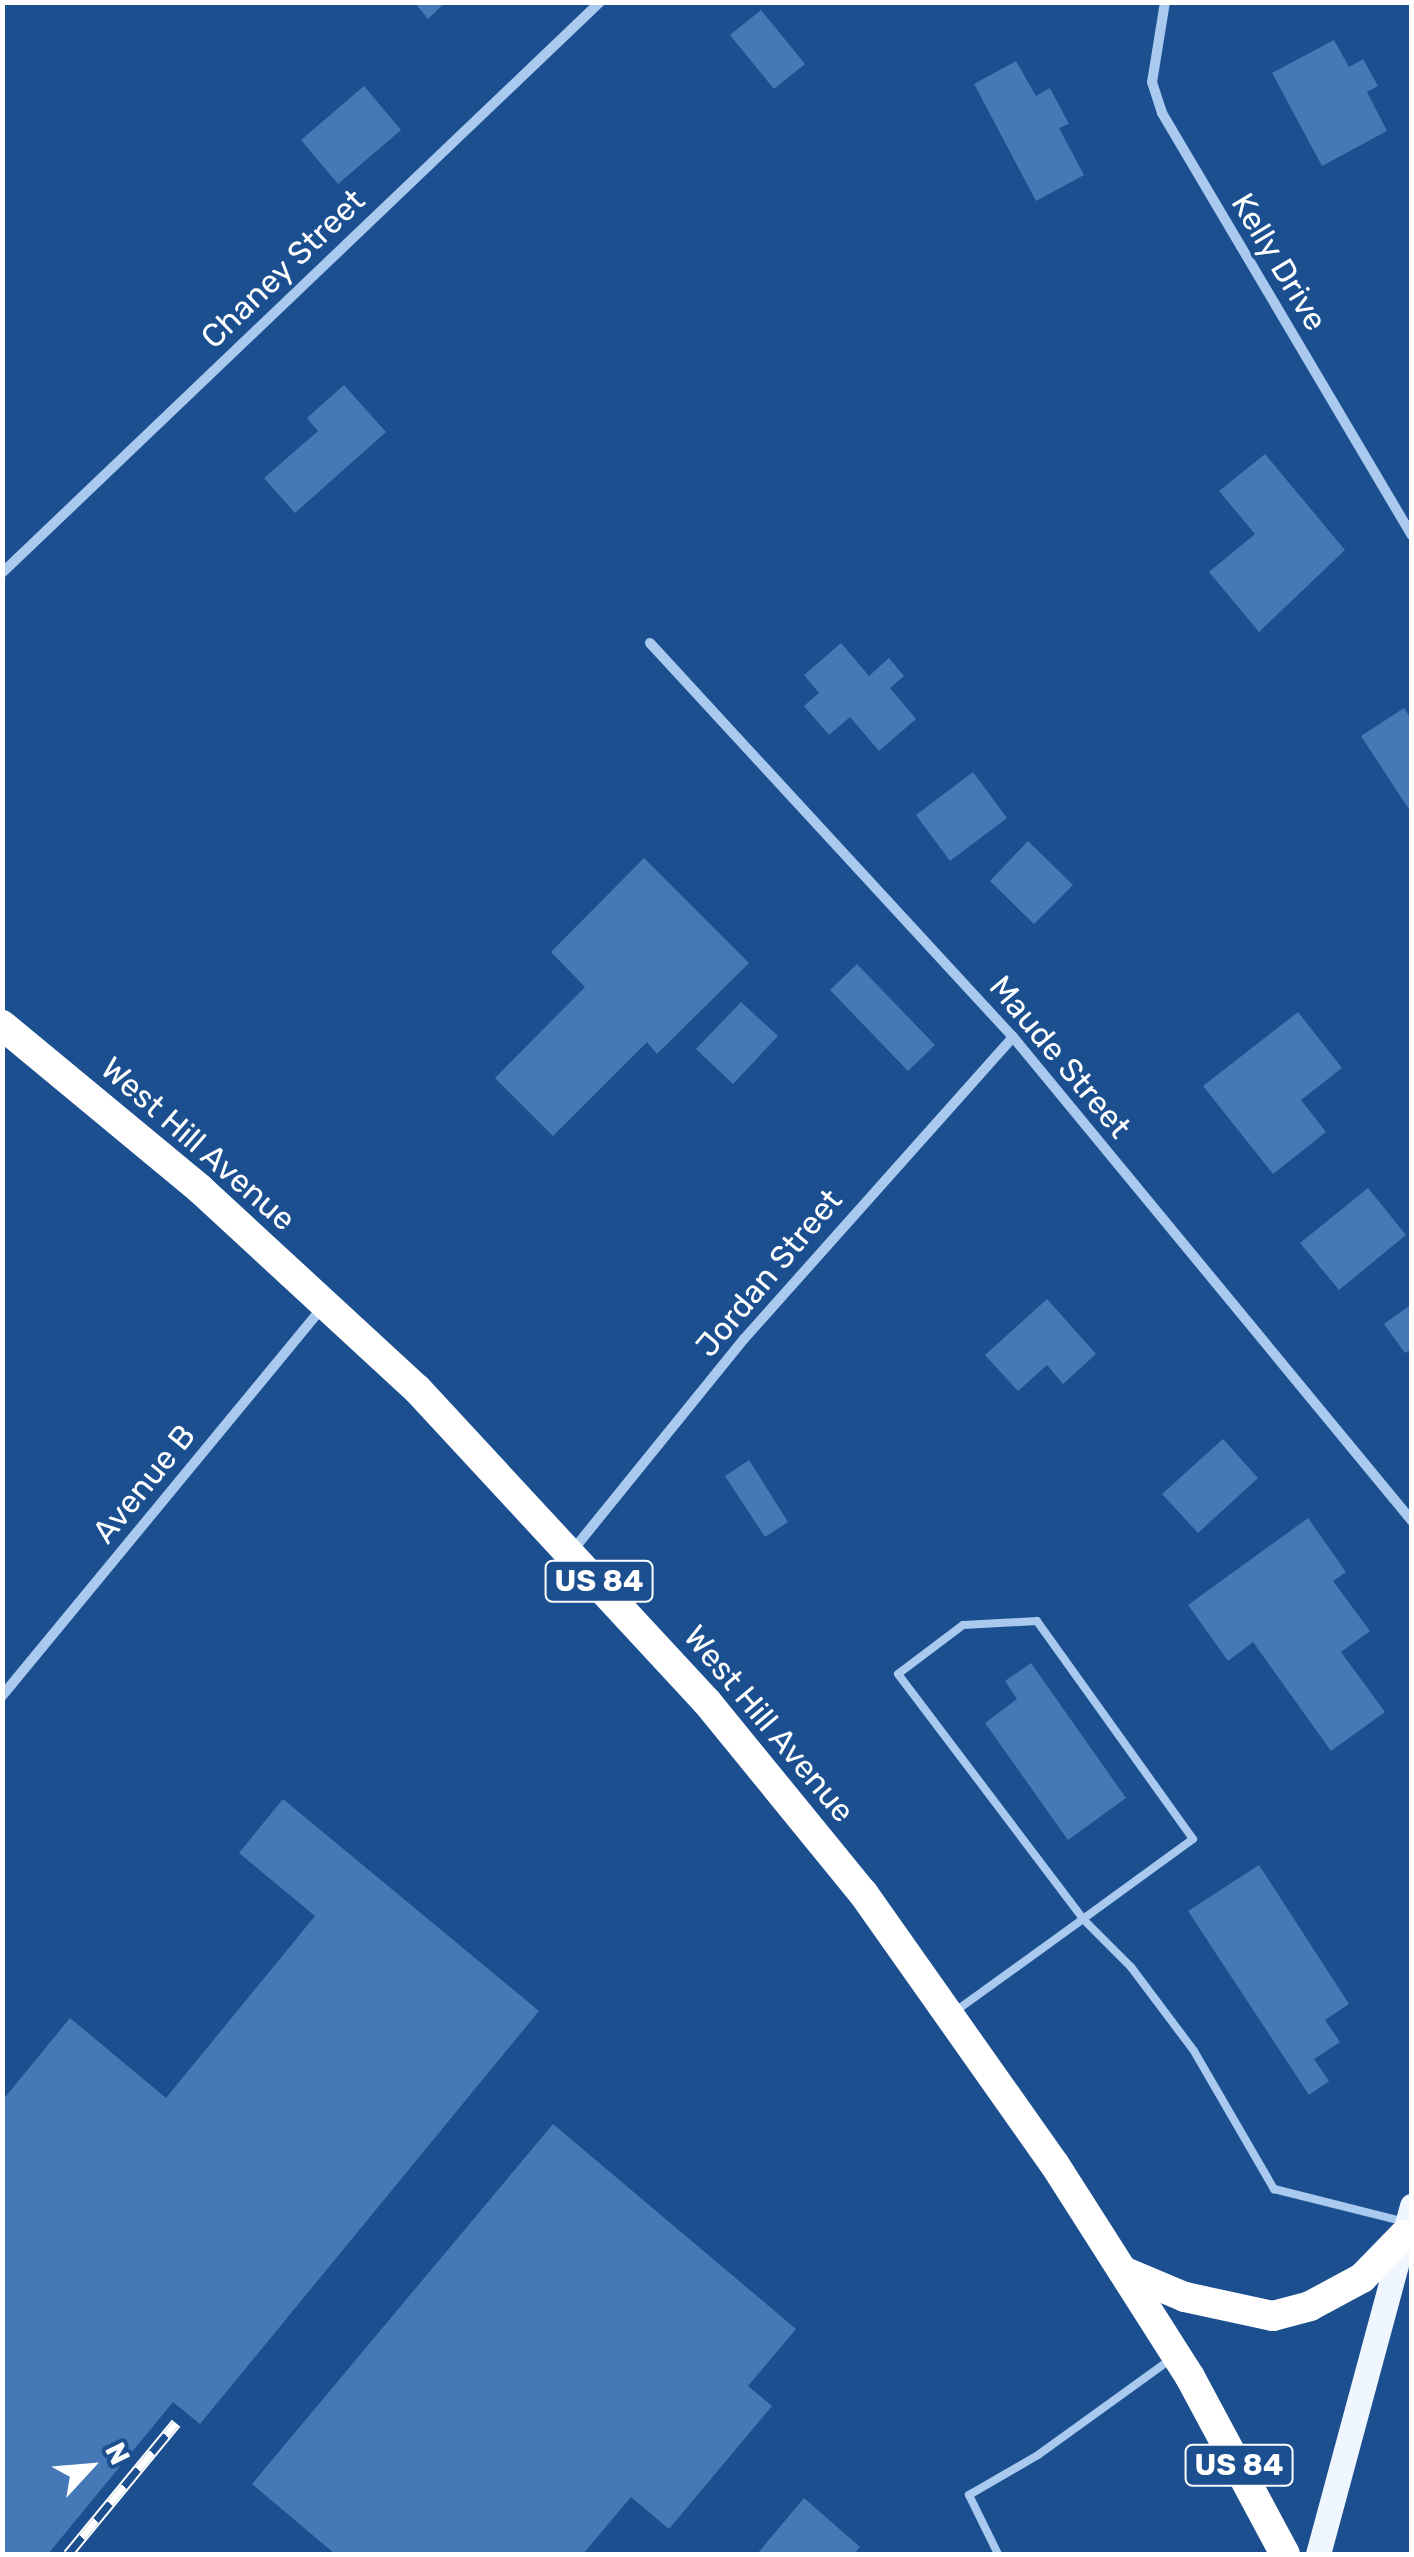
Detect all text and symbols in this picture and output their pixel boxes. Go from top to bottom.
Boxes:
street label: Chaney Street [193,181,373,357]
street label: Kelly Drive [1223,186,1335,338]
street label: Maude Street [981,968,1139,1146]
street label: West Hill Avenue [93,1049,303,1239]
street label: Jordan Street [688,1181,850,1365]
street label: Avenue B [85,1417,203,1551]
road number: US 84 [544,1556,654,1606]
street label: West Hill Avenue [675,1618,863,1830]
north arrow [40,2417,140,2517]
text: N [98,2437,137,2470]
road number: US 84 [1184,2440,1294,2490]

